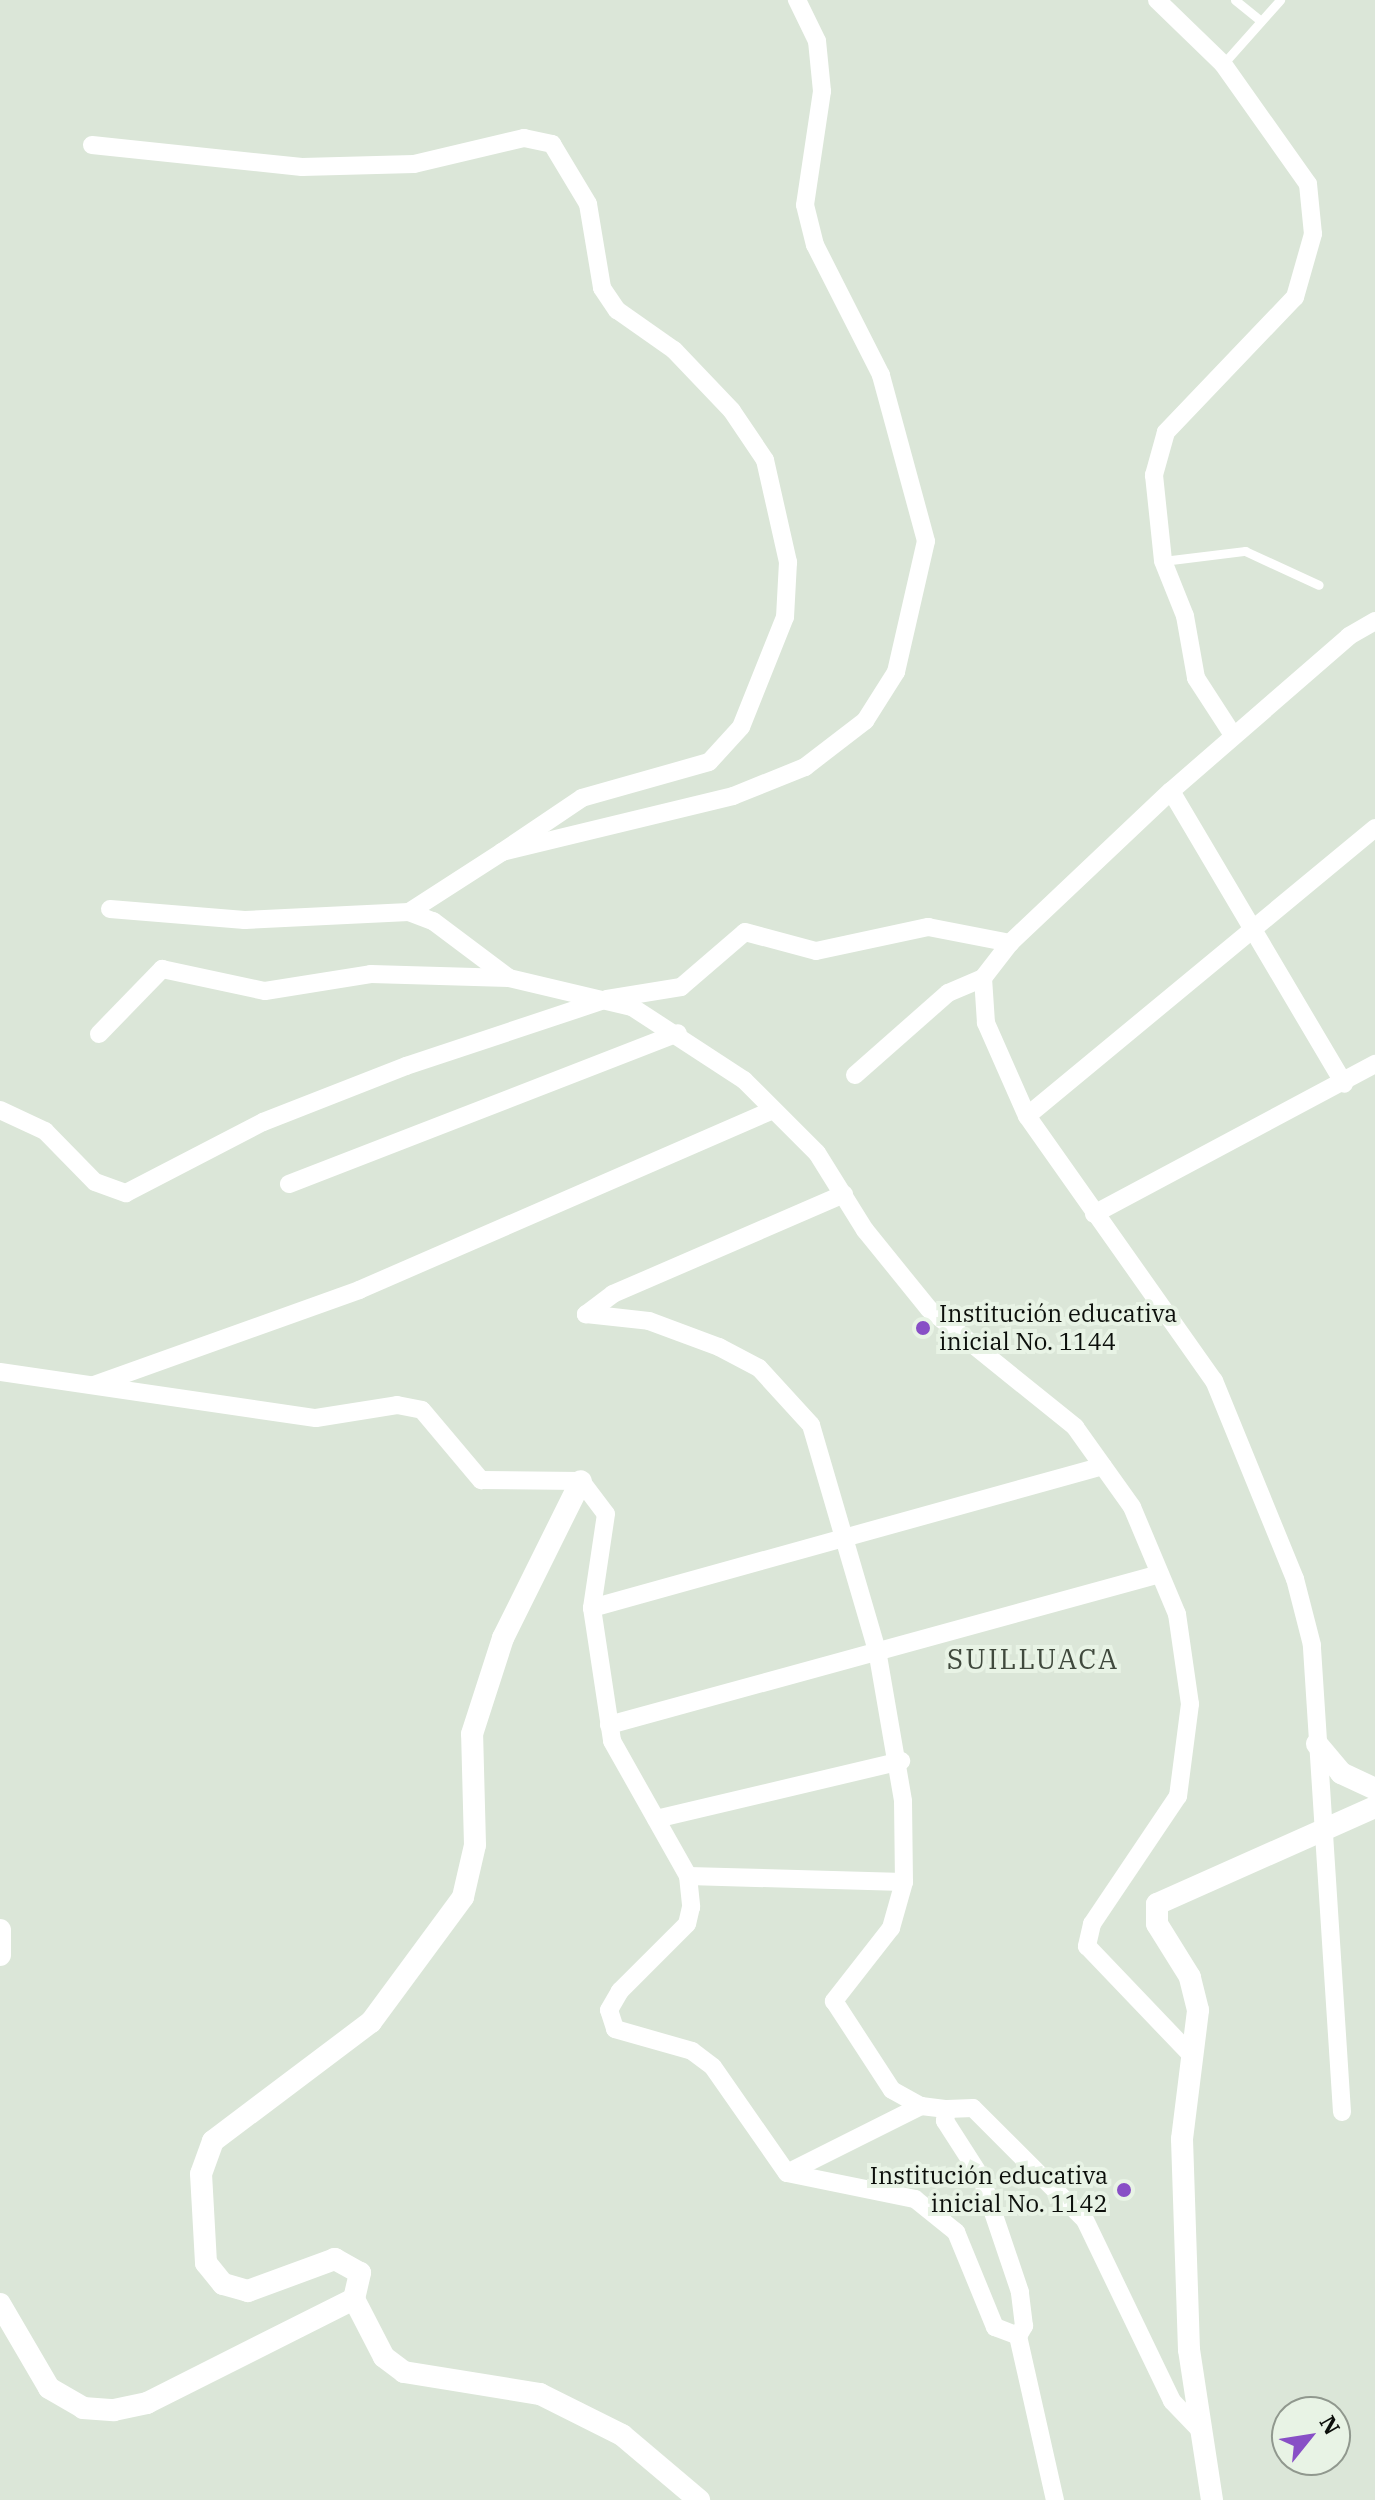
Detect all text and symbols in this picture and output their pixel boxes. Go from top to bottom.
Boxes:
place label: Institución educativa inicial No. 1144 [939,1300,1177,1356]
marker: Institución educativa inicial No. 1144 [914,1319,932,1337]
district label: SUILLUACA [947,1642,1119,1676]
place label: Institución educativa inicial No. 1142 [870,2162,1108,2218]
marker: Institución educativa inicial No. 1142 [1115,2181,1133,2199]
north arrow [1271,2396,1351,2476]
text: N [1314,2410,1347,2440]

